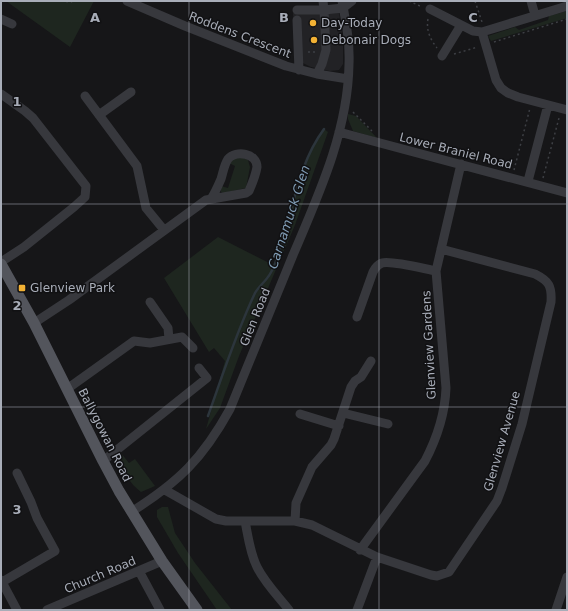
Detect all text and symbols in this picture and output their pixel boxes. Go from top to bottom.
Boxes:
street label: Roddens Crescent [187,9,293,61]
text: A [90,10,100,25]
text: B [279,10,289,25]
text: C [468,10,478,25]
place label: Day-Today [321,16,382,30]
marker: Day-Today [308,18,318,28]
place label: Debonair Dogs [322,33,411,47]
marker: Debonair Dogs [309,35,319,45]
text: 1 [12,94,22,109]
street label: Lower Braniel Road [398,130,514,172]
water label: Carnamuck Glen [265,163,313,271]
place label: Glenview Park [30,281,115,295]
marker: Glenview Park [17,283,27,293]
street label: Glen Road [237,286,273,348]
street label: Glenview Gardens [419,290,439,400]
text: 2 [12,298,22,313]
street label: Ballygowan Road [75,386,135,484]
street label: Glenview Avenue [481,389,523,493]
text: 3 [12,502,22,517]
street label: Church Road [62,554,138,596]

